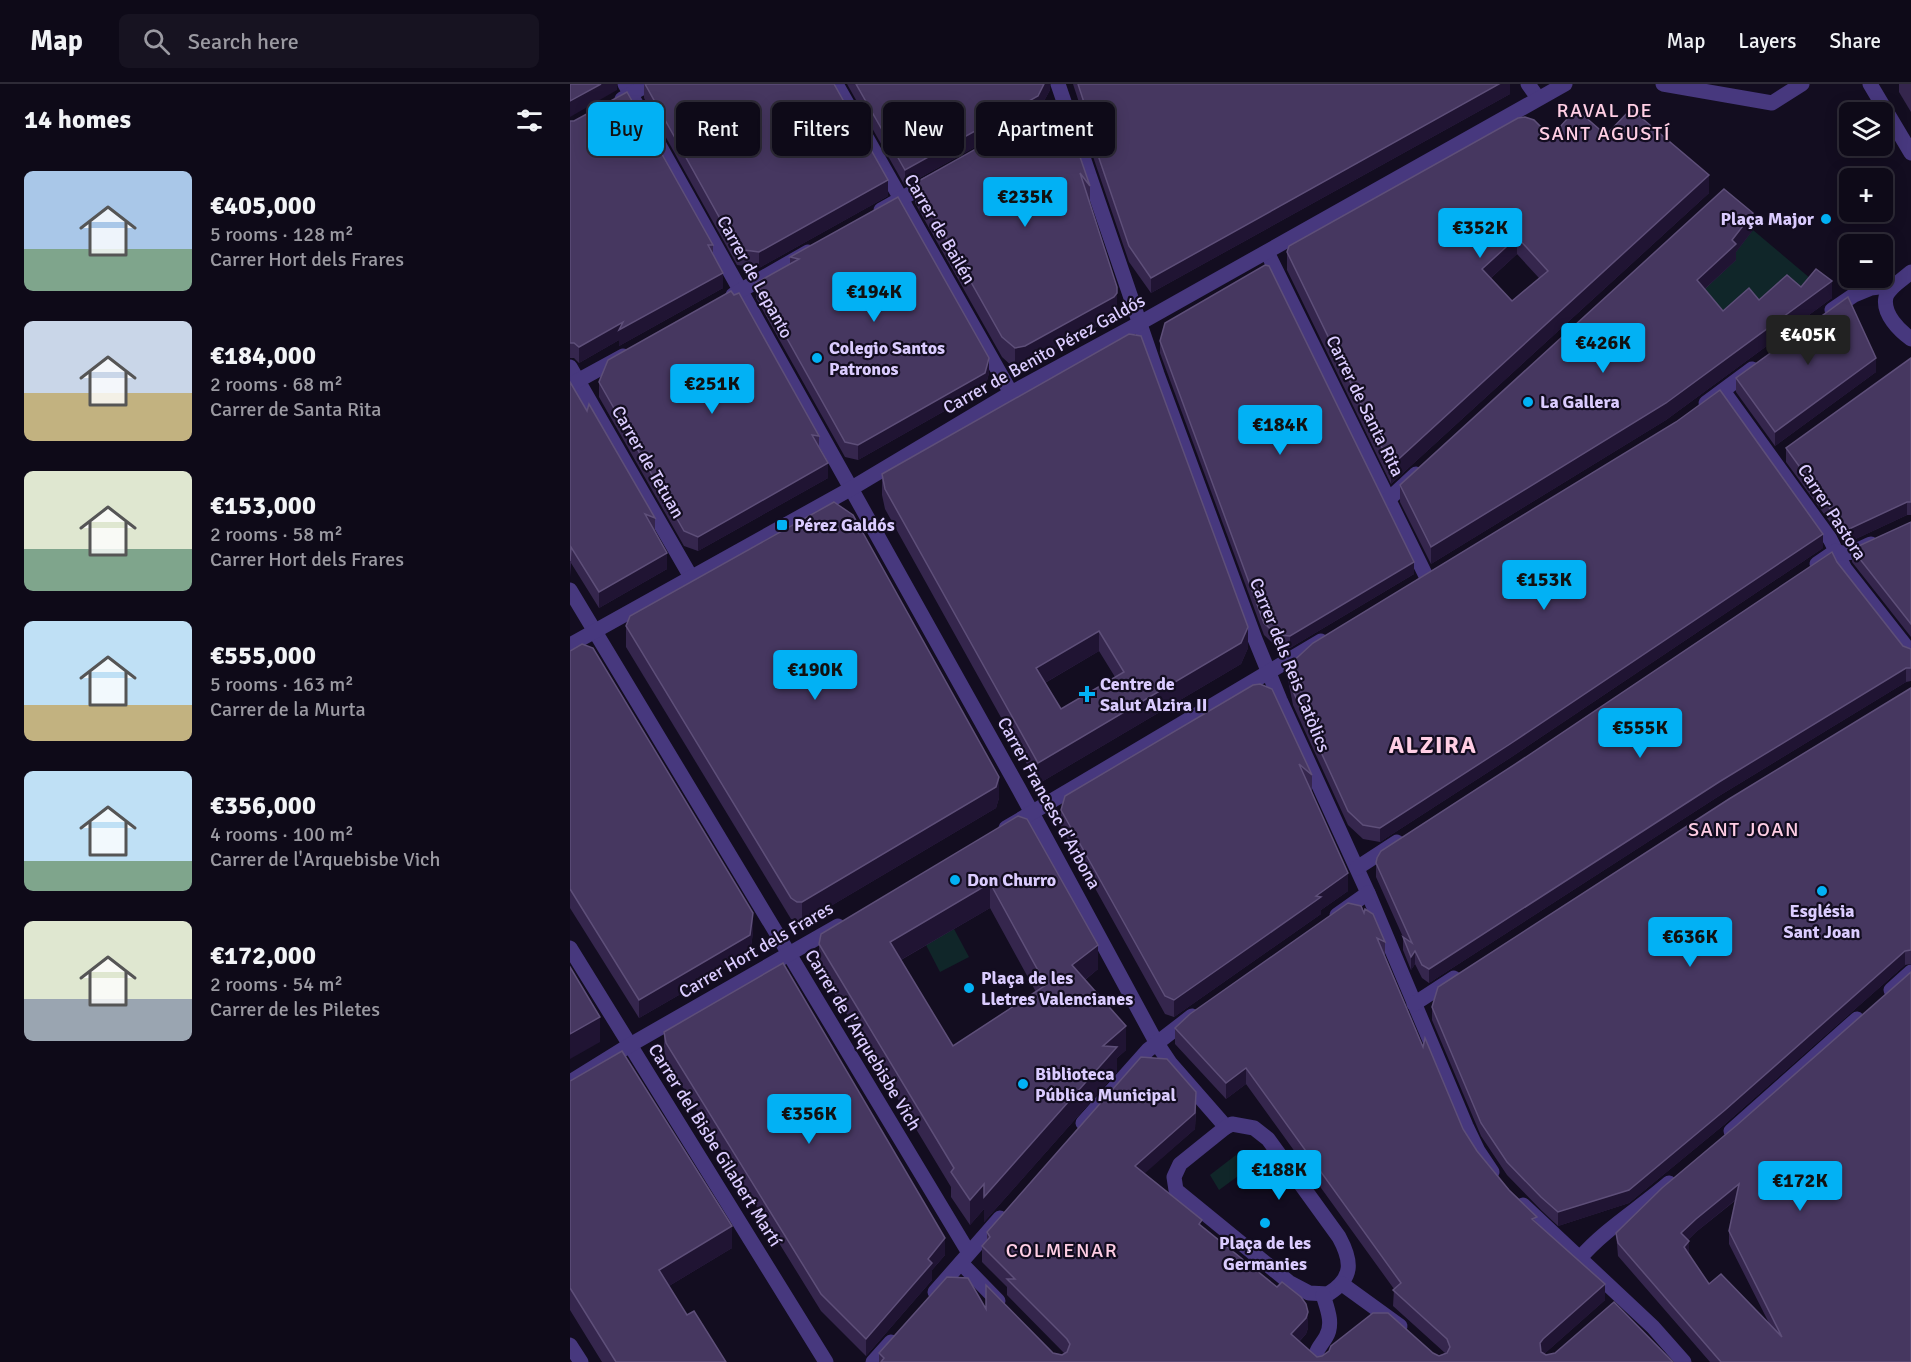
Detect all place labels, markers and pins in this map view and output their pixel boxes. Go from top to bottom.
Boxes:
pin: €235K [983,177,1067,228]
pin: €352K [1438,208,1522,259]
place label: Plaça Major [1720,208,1815,230]
marker: Plaça Major [1819,212,1833,226]
pin: €194K [832,272,916,323]
pin: €405K [1766,315,1850,366]
pin: €426K [1561,323,1645,374]
place label: Colegio Santos Patronos [829,337,945,380]
marker: Colegio Santos Patronos [810,351,824,365]
pin: €251K [670,364,754,415]
place label: La Gallera [1540,391,1620,413]
marker: La Gallera [1521,395,1535,409]
pin: €184K [1238,405,1322,456]
place label: Pérez Galdós [794,514,895,536]
marker: Pérez Galdós [775,518,789,532]
pin: €153K [1502,560,1586,611]
pin: €190K [773,650,857,701]
place label: Centre de Salut Alzira II [1100,673,1207,716]
marker: Centre de Salut Alzira II [1078,685,1096,703]
pin: €555K [1598,708,1682,759]
place label: Don Churro [967,869,1056,891]
marker: Don Churro [948,873,962,887]
marker: Església Sant Joan [1815,884,1829,898]
place label: Església Sant Joan [1784,900,1861,943]
pin: €636K [1648,917,1732,968]
place label: Plaça de les Lletres Valencianes [981,967,1133,1010]
marker: Plaça de les Lletres Valencianes [962,981,976,995]
place label: Biblioteca Pública Municipal [1035,1063,1177,1106]
marker: Biblioteca Pública Municipal [1016,1077,1030,1091]
pin: €356K [767,1094,851,1145]
pin: €188K [1237,1150,1321,1201]
pin: €172K [1758,1161,1842,1212]
marker: Plaça de les Germanies [1258,1216,1272,1230]
place label: Plaça de les Germanies [1219,1232,1311,1275]

